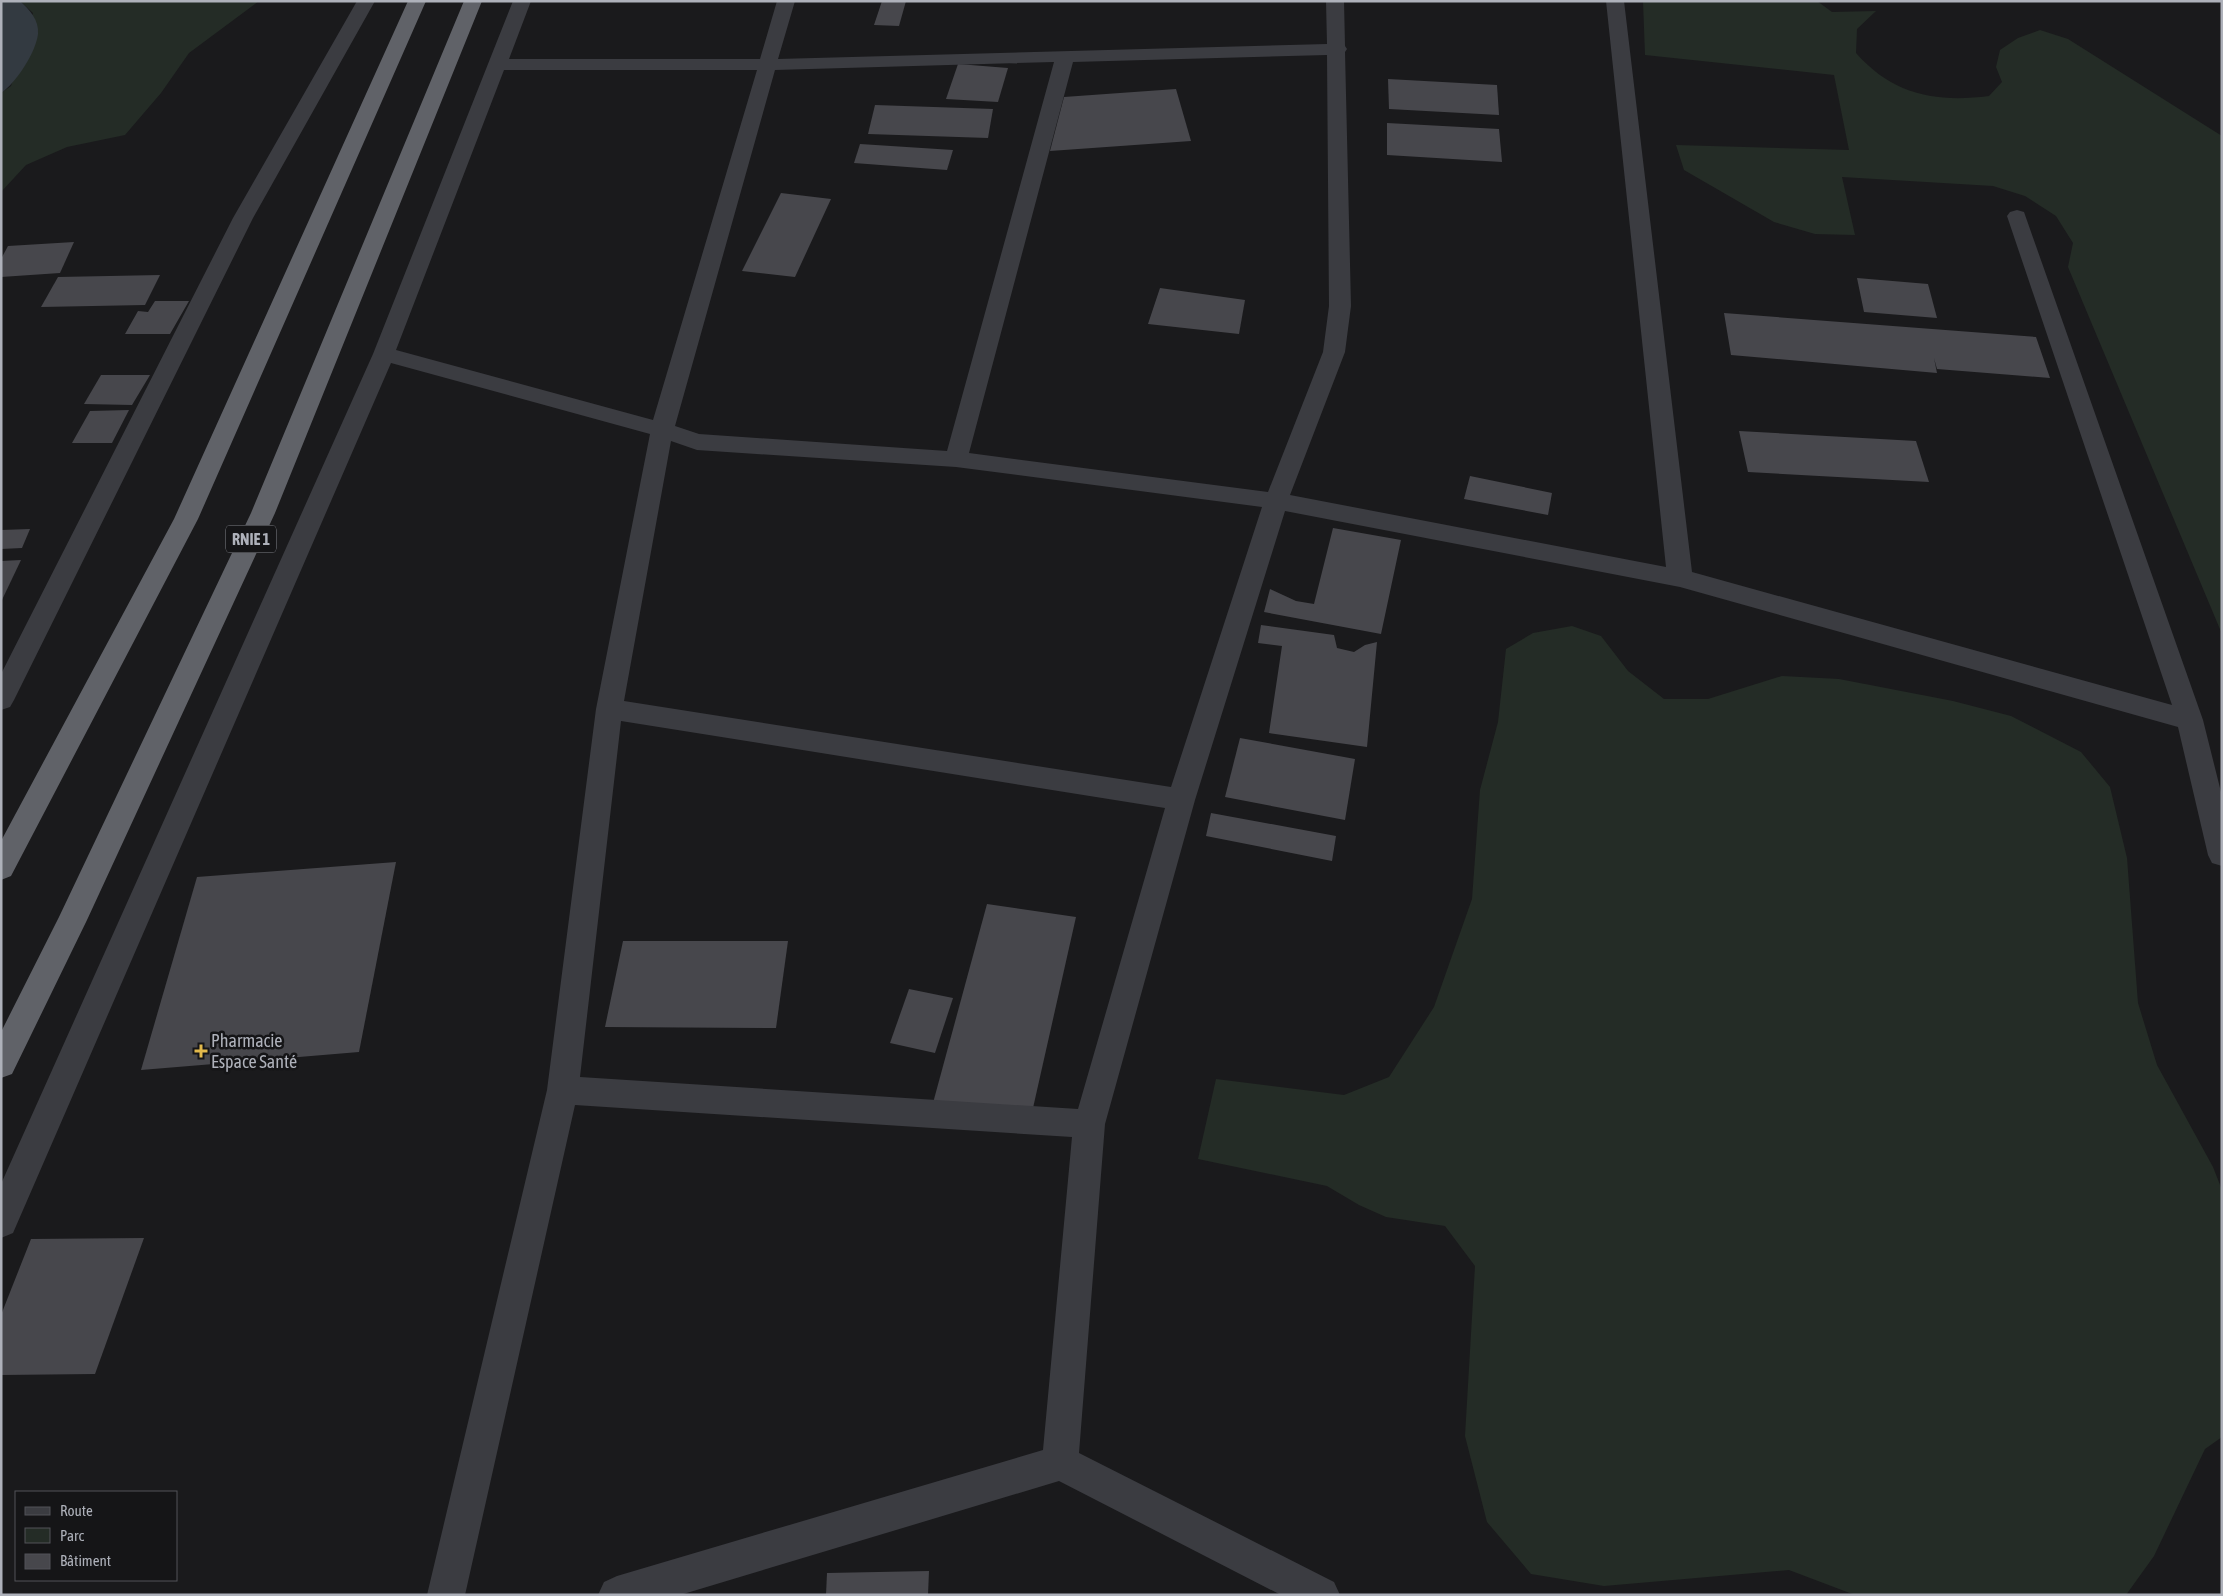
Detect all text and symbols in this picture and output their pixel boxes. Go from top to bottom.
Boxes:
road number: RNIE 1 [226,526,276,552]
place label: Pharmacie Espace Santé [211,1030,297,1072]
marker: Pharmacie Espace Santé [195,1045,207,1057]
legend [15,1491,178,1581]
text: Route [60,1502,93,1519]
text: Parc [60,1527,84,1544]
text: Bâtiment [60,1552,111,1569]

